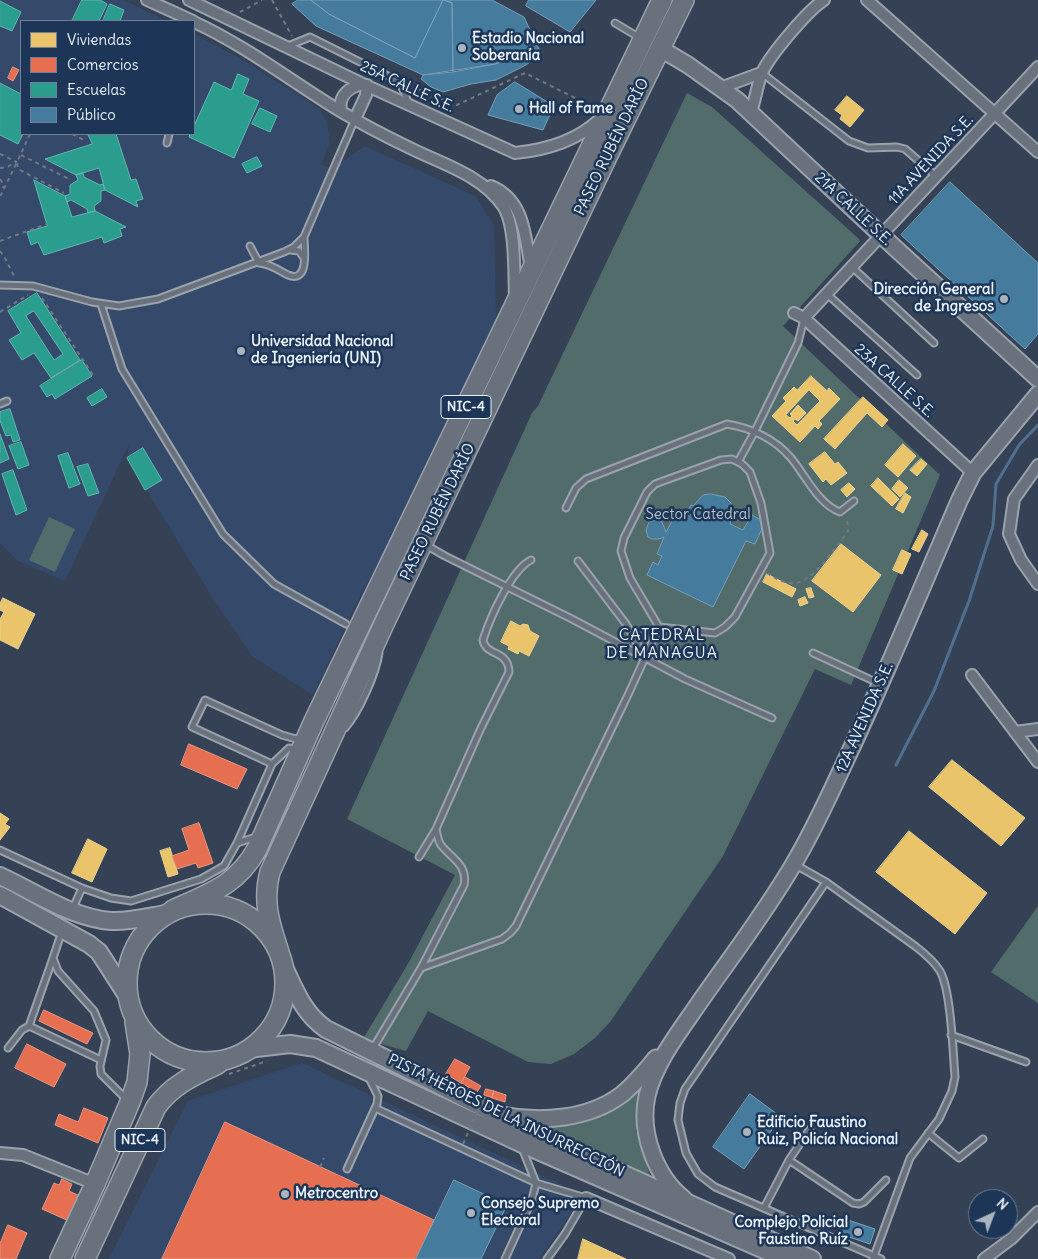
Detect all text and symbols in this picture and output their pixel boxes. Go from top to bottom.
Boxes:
legend [20,20,195,135]
text: Viviendas [67,30,131,49]
place label: Estadio Nacional Soberanía [472,30,584,65]
marker: Estadio Nacional Soberanía [456,42,468,54]
text: Comercios [67,55,139,74]
street label: 25A CALLE S.E. [357,57,457,117]
street label: PASEO RUBÉN DARÍO [571,75,653,219]
text: Escuelas [67,80,126,99]
place label: Hall of Fame [529,100,613,118]
marker: Hall of Fame [513,103,525,115]
text: Público [67,105,116,124]
street label: 11A AVENIDA S.E. [885,111,977,209]
street label: 21A CALLE S.E. [811,169,895,249]
place label: Dirección General de Ingresos [874,281,994,316]
marker: Dirección General de Ingresos [998,293,1010,305]
place label: Universidad Nacional de Ingeniería (UNI) [251,333,393,368]
street label: 23A CALLE S.E. [850,340,938,422]
marker: Universidad Nacional de Ingeniería (UNI) [235,345,247,357]
road number: NIC-4 [441,396,491,418]
street label: PASEO RUBÉN DARÍO [397,440,479,584]
park label: Sector Catedral [645,506,751,524]
district label: CATEDRAL DE MANAGUA [605,625,719,663]
street label: 12A AVENIDA S.E. [833,660,897,776]
street label: PISTA HÉROES DE LA INSURRECCIÓN [385,1051,627,1181]
place label: Edificio Faustino Ruiz, Policía Nacional [757,1114,898,1149]
marker: Edificio Faustino Ruiz, Policía Nacional [741,1126,753,1138]
road number: NIC-4 [115,1128,165,1152]
place label: Metrocentro [295,1185,378,1203]
marker: Metrocentro [279,1188,291,1200]
north arrow [968,1189,1018,1239]
text: N [993,1194,1012,1214]
place label: Consejo Supremo Electoral [481,1195,599,1230]
marker: Consejo Supremo Electoral [465,1207,477,1219]
place label: Complejo Policial Faustino Ruíz [735,1214,848,1249]
marker: Complejo Policial Faustino Ruíz [852,1226,864,1238]

